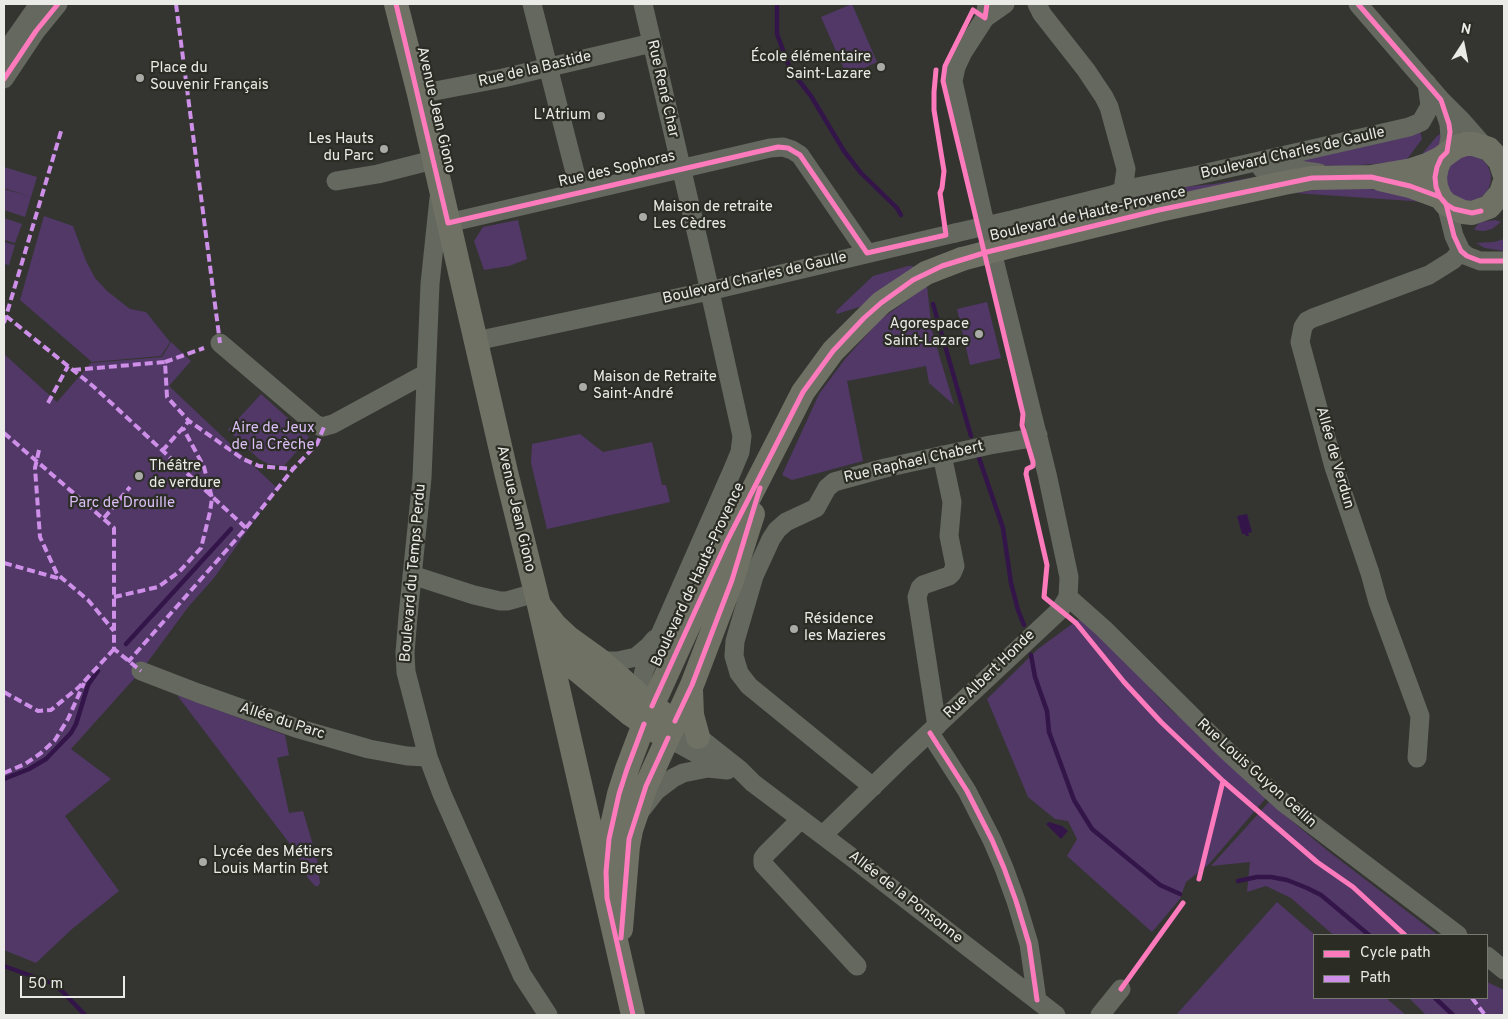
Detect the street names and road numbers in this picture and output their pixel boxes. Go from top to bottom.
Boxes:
street label: Rue René Char [642,38,682,140]
street label: Avenue Jean Giono [412,45,458,175]
street label: Rue de la Bastide [477,48,593,92]
street label: Boulevard Charles de Gaulle [1199,124,1387,184]
street label: Rue des Sophoras [557,148,677,192]
street label: Boulevard de Haute-Provence [988,184,1188,246]
street label: Boulevard Charles de Gaulle [661,249,849,309]
street label: Allée de Verdun [1311,405,1357,511]
street label: Rue Raphael Chabert [842,438,986,488]
street label: Avenue Jean Giono [492,444,538,574]
street label: Boulevard de Haute-Provence [648,480,750,670]
street label: Boulevard du Temps Perdu [397,483,431,663]
street label: Rue Albert Honde [941,627,1039,723]
street label: Allée du Parc [237,700,327,744]
street label: Rue Louis Guyon Gellin [1192,716,1320,832]
street label: Allée de la Ponsonne [844,848,966,948]

